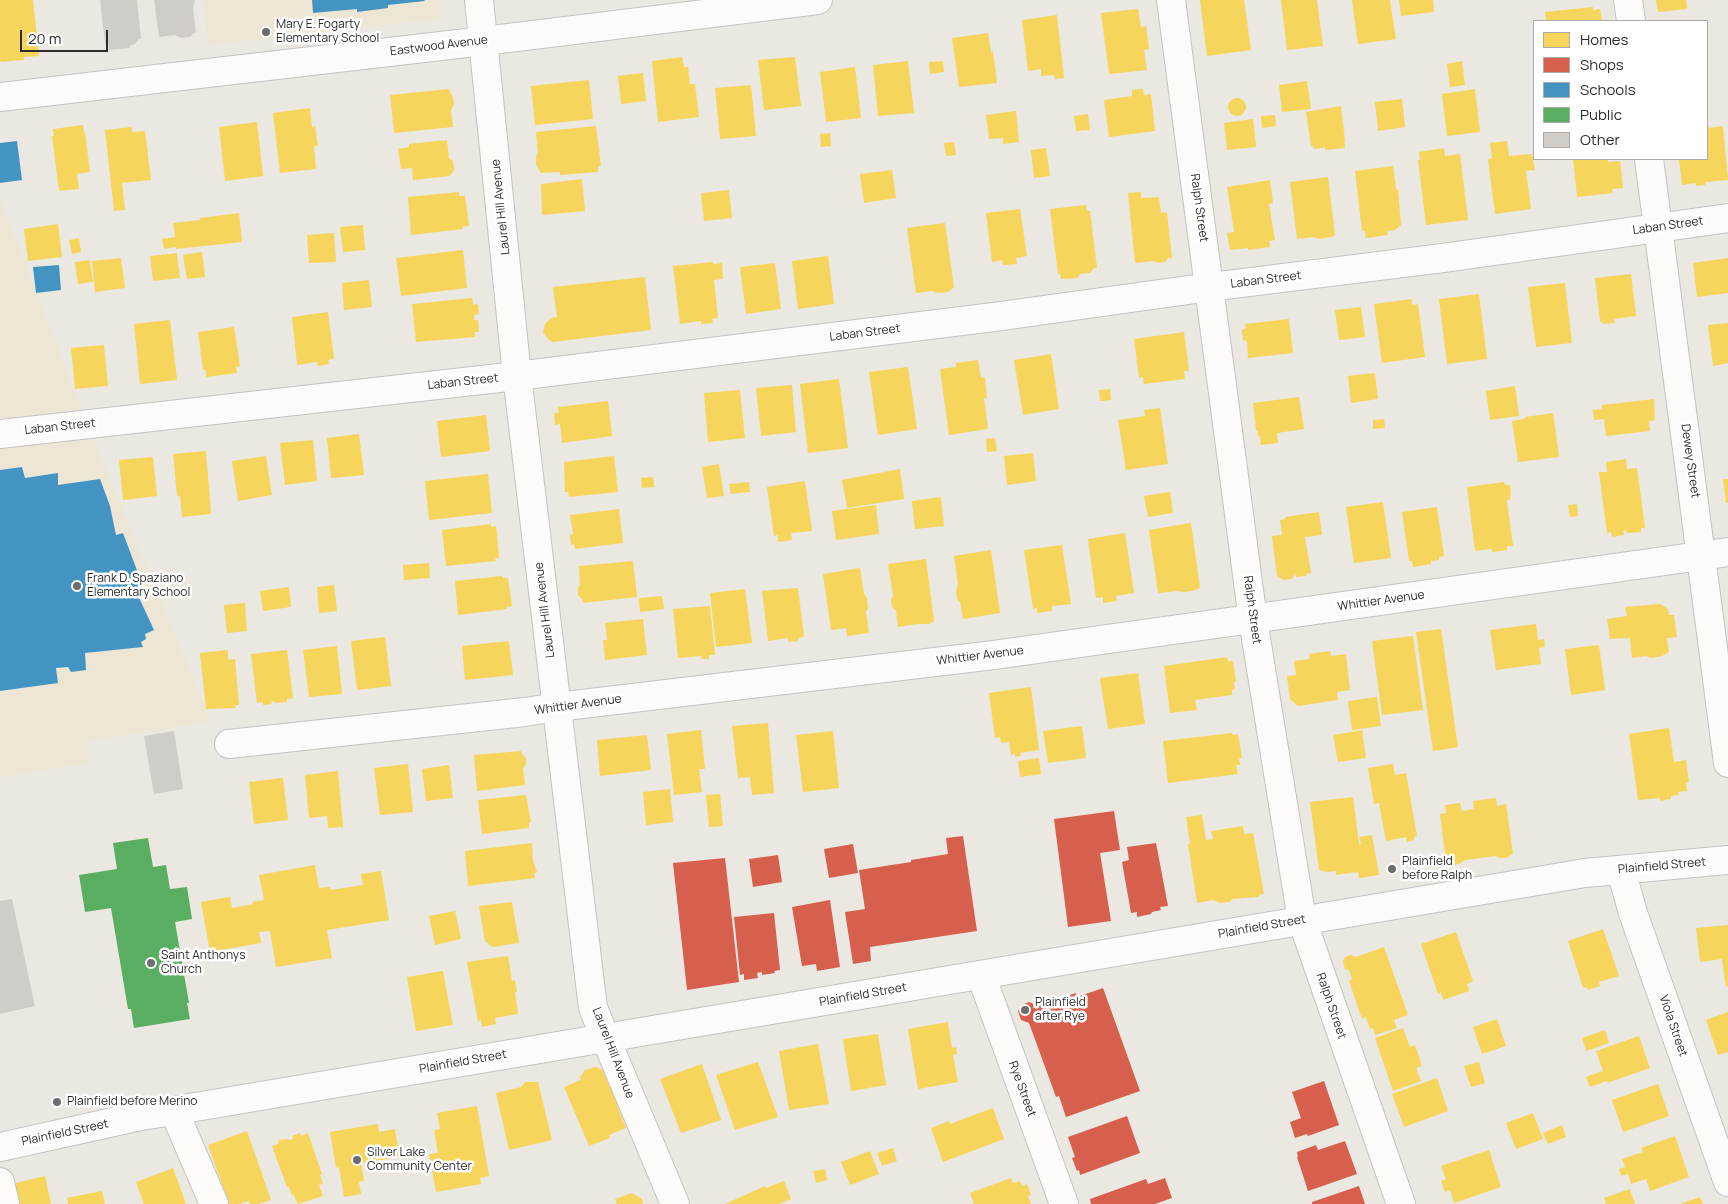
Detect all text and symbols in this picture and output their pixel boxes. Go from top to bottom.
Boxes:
place label: Mary E. Fogarty Elementary School [276,18,379,46]
scale bar [22,20,110,52]
legend [1533,20,1708,160]
marker: Mary E. Fogarty Elementary School [260,26,272,38]
text: 20 m [28,28,61,49]
text: Homes [1580,29,1628,50]
street label: Eastwood Avenue [389,33,489,59]
text: Shops [1580,54,1624,75]
text: Schools [1580,79,1636,100]
text: Public [1580,104,1622,125]
text: Other [1580,129,1620,150]
street label: Laurel Hill Avenue [489,158,513,256]
street label: Ralph Street [1187,173,1211,243]
street label: Laban Street [1632,214,1704,238]
street label: Laban Street [1230,269,1302,291]
street label: Laban Street [829,322,901,344]
street label: Laban Street [427,371,499,393]
street label: Laban Street [24,416,96,438]
street label: Dewey Street [1678,423,1702,499]
street label: Laurel Hill Avenue [532,561,558,659]
place label: Frank D. Spaziano Elementary School [87,572,190,600]
street label: Ralph Street [1240,575,1264,645]
marker: Frank D. Spaziano Elementary School [71,580,83,592]
street label: Whittier Avenue [1337,588,1425,614]
street label: Whittier Avenue [936,644,1024,668]
street label: Whittier Avenue [534,692,622,718]
place label: Plainfield before Ralph [1402,855,1472,883]
street label: Plainfield Street [1617,855,1707,877]
marker: Plainfield before Ralph [1386,863,1398,875]
street label: Plainfield Street [1217,912,1307,942]
place label: Saint Anthonys Church [161,949,245,977]
marker: Saint Anthonys Church [145,957,157,969]
street label: Ralph Street [1313,971,1349,1041]
street label: Plainfield Street [818,980,908,1010]
street label: Viola Street [1656,993,1690,1059]
place label: Plainfield after Rye [1035,996,1086,1024]
marker: Plainfield after Rye [1019,1004,1031,1016]
street label: Laurel Hill Avenue [589,1005,637,1101]
street label: Plainfield Street [418,1047,508,1077]
street label: Rye Street [1005,1059,1039,1119]
place label: Plainfield before Merino [67,1095,197,1109]
marker: Plainfield before Merino [51,1096,63,1108]
street label: Plainfield Street [20,1117,110,1149]
place label: Silver Lake Community Center [367,1146,472,1174]
marker: Silver Lake Community Center [351,1154,363,1166]

